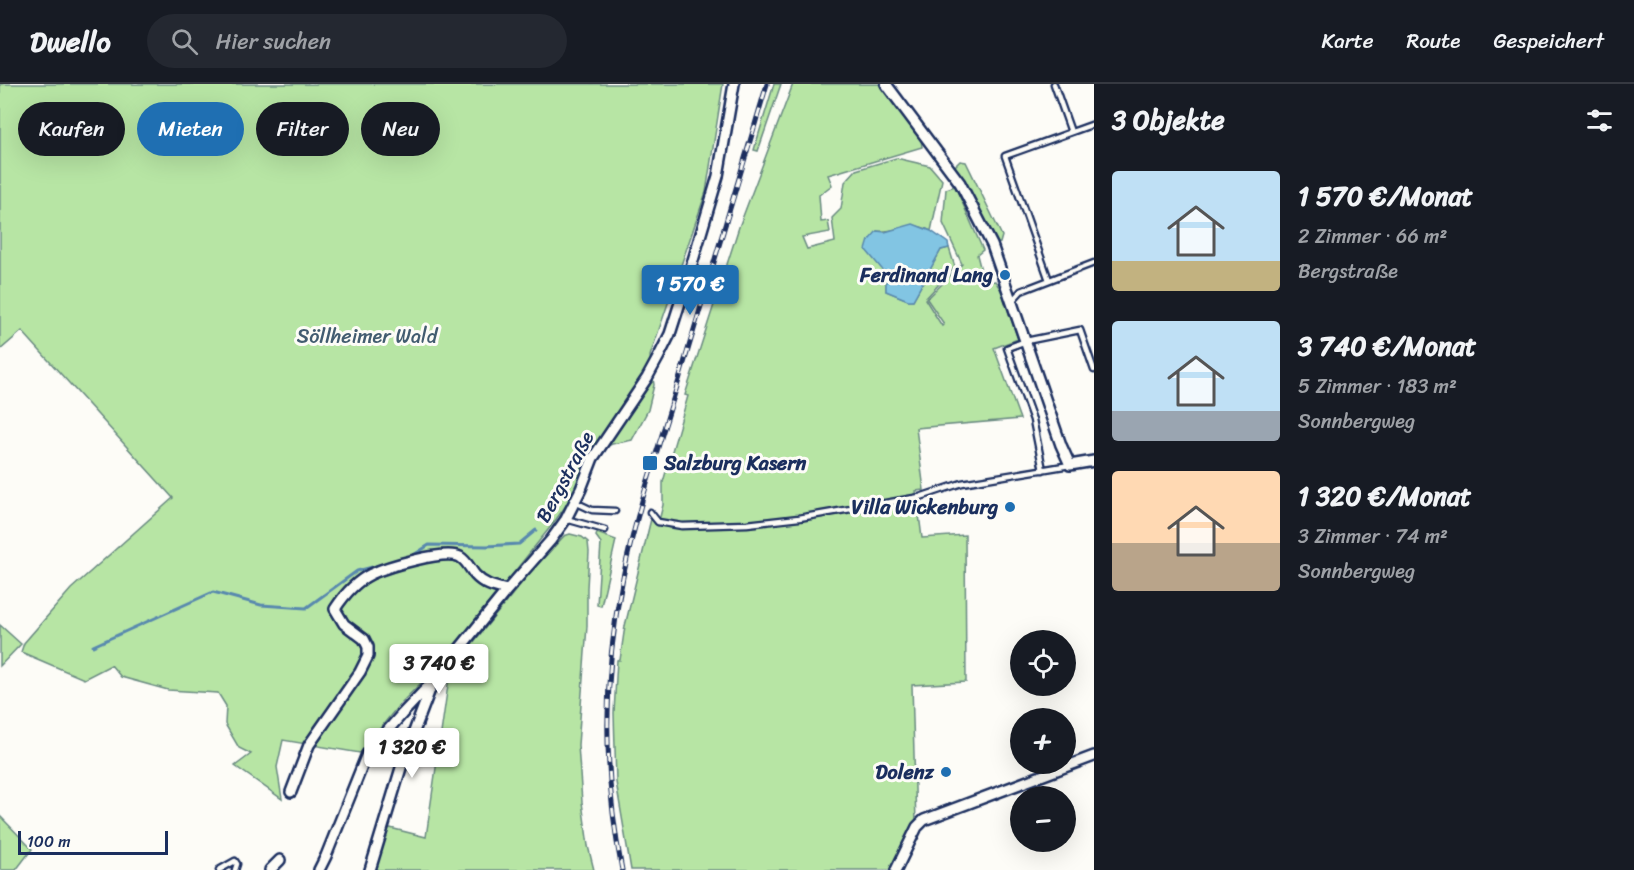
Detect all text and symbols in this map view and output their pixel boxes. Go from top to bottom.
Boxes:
search box [147,14,567,68]
text: Dwello [30,17,111,66]
text: Hier suchen [216,22,331,61]
text: Karte [1322,22,1373,60]
text: Route [1406,22,1460,60]
text: Gespeichert [1493,22,1604,60]
icon: search [168,25,201,58]
text: 3 Objekte [1112,97,1225,143]
chip: Kaufen [18,102,125,156]
chip: Mieten [137,102,244,156]
chip: Filter [256,102,349,156]
chip: Neu [361,102,440,156]
icon: filters [1583,104,1616,137]
text: 1 570 €/Monat [1298,173,1473,219]
icon: home [1160,195,1232,267]
text: 2 Zimmer · 66 m² [1298,219,1447,254]
text: Bergstraße [1298,254,1398,289]
place label: Ferdinand Lang [859,258,993,293]
pin: 1 570 € [635,265,745,316]
text: 1 570 € [656,267,724,302]
marker: Ferdinand Lang [998,268,1012,282]
park label: Söllheimer Wald [297,319,439,354]
text: 3 740 €/Monat [1298,323,1476,369]
icon: home [1160,345,1232,417]
text: 5 Zimmer · 183 m² [1298,369,1457,404]
text: Sonnbergweg [1298,404,1415,439]
street label: Bergstraße [526,424,604,529]
place label: Salzburg Kasern [663,446,807,481]
marker: Salzburg Kasern [641,454,659,472]
text: 1 320 €/Monat [1298,473,1471,519]
place label: Villa Wickenburg [851,490,998,525]
icon: home [1160,495,1232,567]
marker: Villa Wickenburg [1003,500,1017,514]
text: 3 Zimmer · 74 m² [1298,519,1448,554]
text: Sonnbergweg [1298,554,1415,589]
map controls [1010,630,1076,852]
button: locate [1010,630,1076,696]
pin: 3 740 € [384,644,494,695]
text: 3 740 € [403,646,475,681]
button: + [1010,708,1076,774]
pin: 1 320 € [357,728,467,779]
text: 1 320 € [378,730,446,765]
place label: Dolenz [876,755,934,790]
marker: Dolenz [939,765,953,779]
button: − [1010,786,1076,852]
text: 100 m [27,827,71,856]
scale bar [18,828,168,856]

